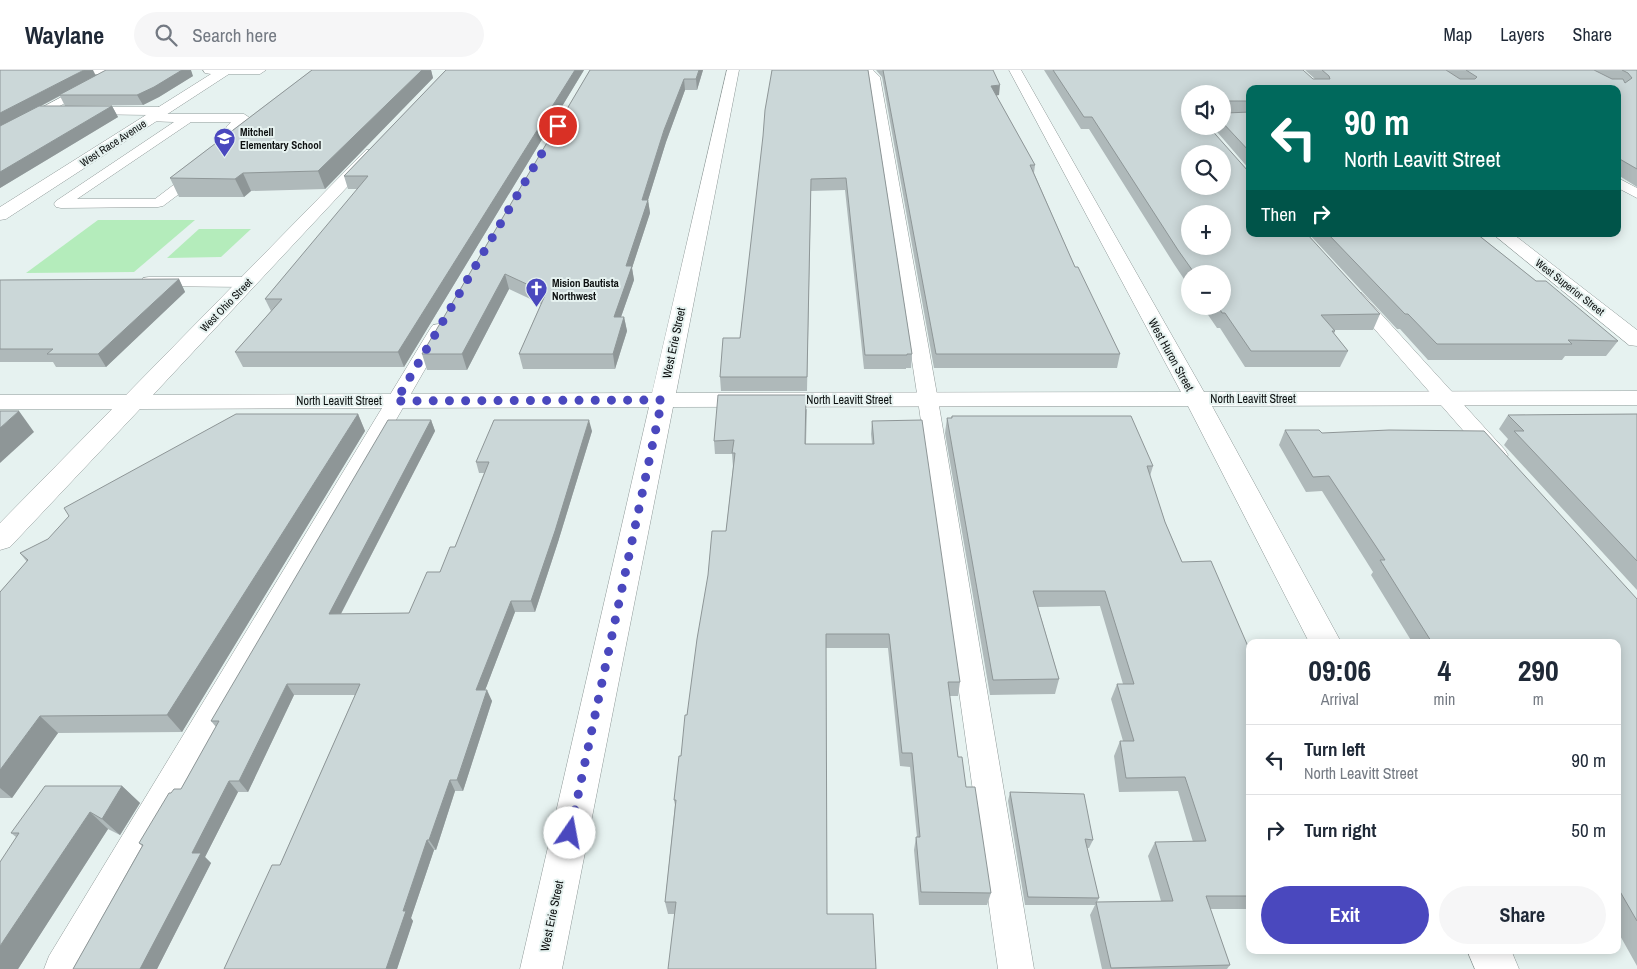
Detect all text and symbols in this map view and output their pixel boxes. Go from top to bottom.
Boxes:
search box [134,12,484,57]
text: Waylane [25,19,104,51]
icon: search [152,21,180,49]
text: Search here [192,22,277,48]
text: Map [1444,22,1472,47]
text: Layers [1500,22,1545,47]
text: Share [1573,22,1612,47]
map controls [1181,85,1231,315]
button: sound [1181,85,1231,135]
text: 90 m [1344,99,1409,146]
pin [537,105,579,147]
icon: left [1261,105,1326,170]
icon: arrive [544,112,572,140]
street label: West Race Avenue [77,116,149,170]
place label: Mitchell Elementary School [240,125,321,152]
school or university icon: Mitchell Elementary School [212,126,236,157]
text: North Leavitt Street [1344,144,1500,174]
button: search [1181,145,1231,195]
icon: right [1307,200,1335,228]
text: Then [1261,201,1297,227]
button: + [1181,205,1231,255]
street label: West Superior Street [1533,256,1608,319]
button: − [1181,265,1231,315]
street label: West Ohio Street [197,275,255,335]
place label: Mision Bautista Northwest [552,276,619,303]
church icon: Mision Bautista Northwest [524,277,548,308]
street label: West Erie Street [659,306,689,380]
street label: West Huron Street [1144,316,1198,394]
street label: North Leavitt Street [1210,391,1296,407]
street label: North Leavitt Street [806,392,892,408]
street label: North Leavitt Street [296,393,382,409]
text: 09:06 [1308,650,1371,690]
text: 4 [1438,650,1451,690]
text: 290 [1518,650,1559,690]
text: Arrival [1321,688,1359,710]
text: min [1433,688,1455,710]
text: m [1533,688,1544,710]
text: Turn left [1304,736,1365,762]
icon: left [1261,746,1289,774]
text: 90 m [1571,747,1606,773]
text: North Leavitt Street [1304,762,1418,784]
position arrow [543,806,595,858]
icon: right [1261,816,1289,844]
text: Turn right [1304,817,1376,843]
text: 50 m [1571,817,1606,843]
street label: West Erie Street [537,879,567,953]
button: Exit [1261,886,1429,944]
button: Share [1439,886,1606,944]

